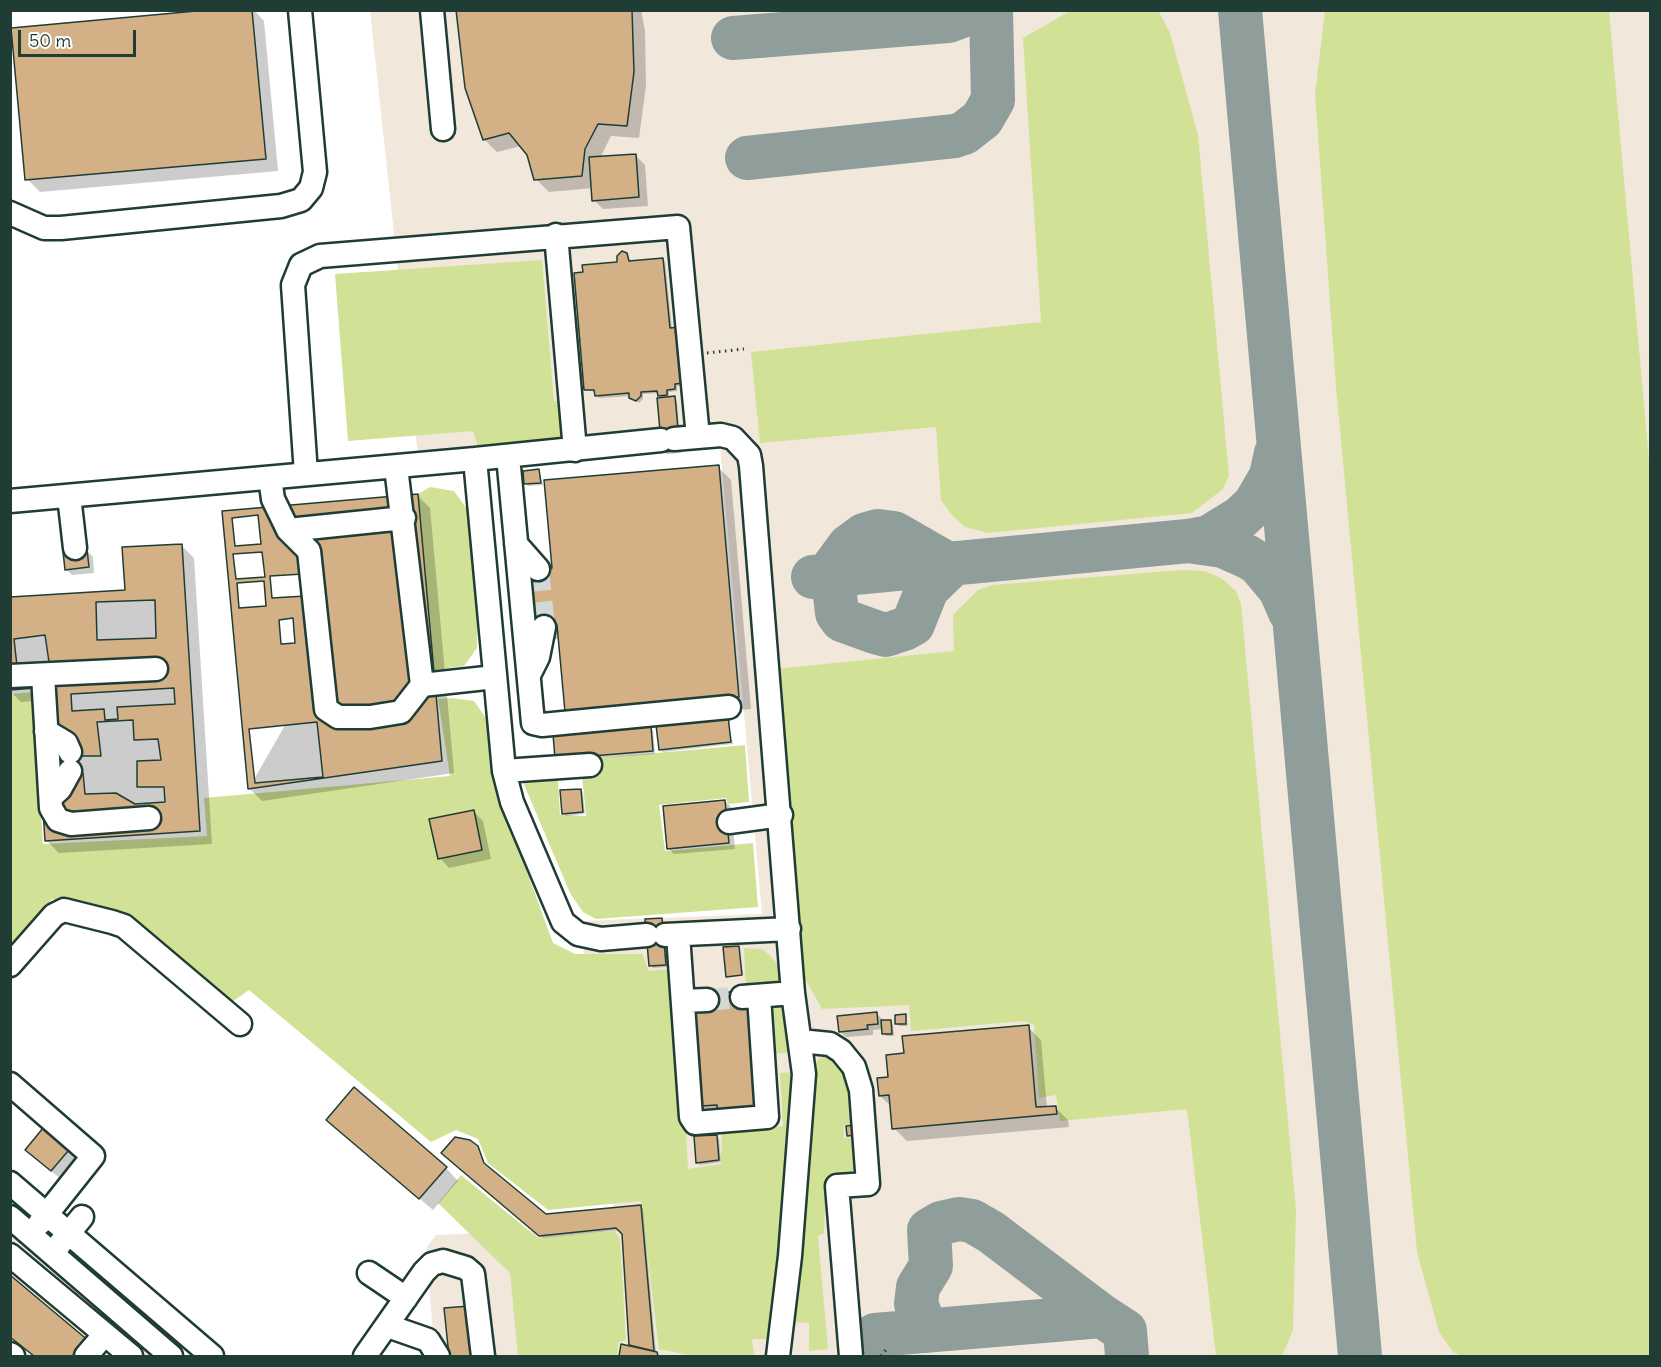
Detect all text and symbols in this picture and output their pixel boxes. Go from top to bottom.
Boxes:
scale bar [21,18,140,56]
text: 50 m [29,29,71,52]

